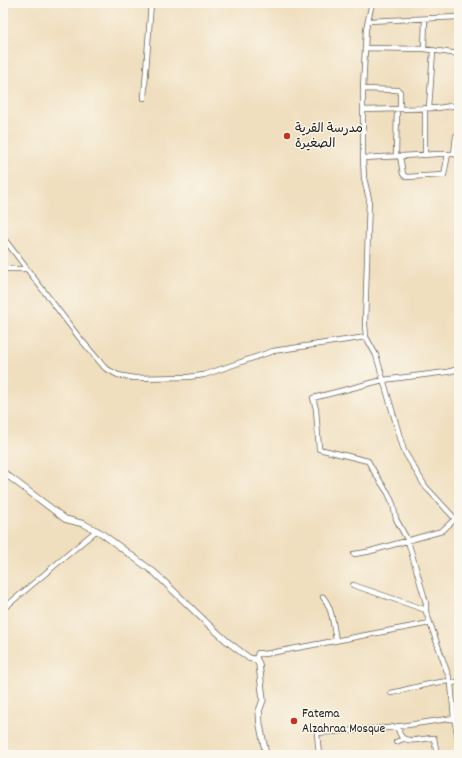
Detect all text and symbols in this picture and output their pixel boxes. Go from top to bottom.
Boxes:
place label: مدرسة القرية الصغيرة [295,120,363,154]
marker: مدرسة القرية الصغيرة [282,131,292,141]
place label: Fatema Alzahraa Mosque [302,705,385,739]
marker: Fatema Alzahraa Mosque [289,716,299,726]

